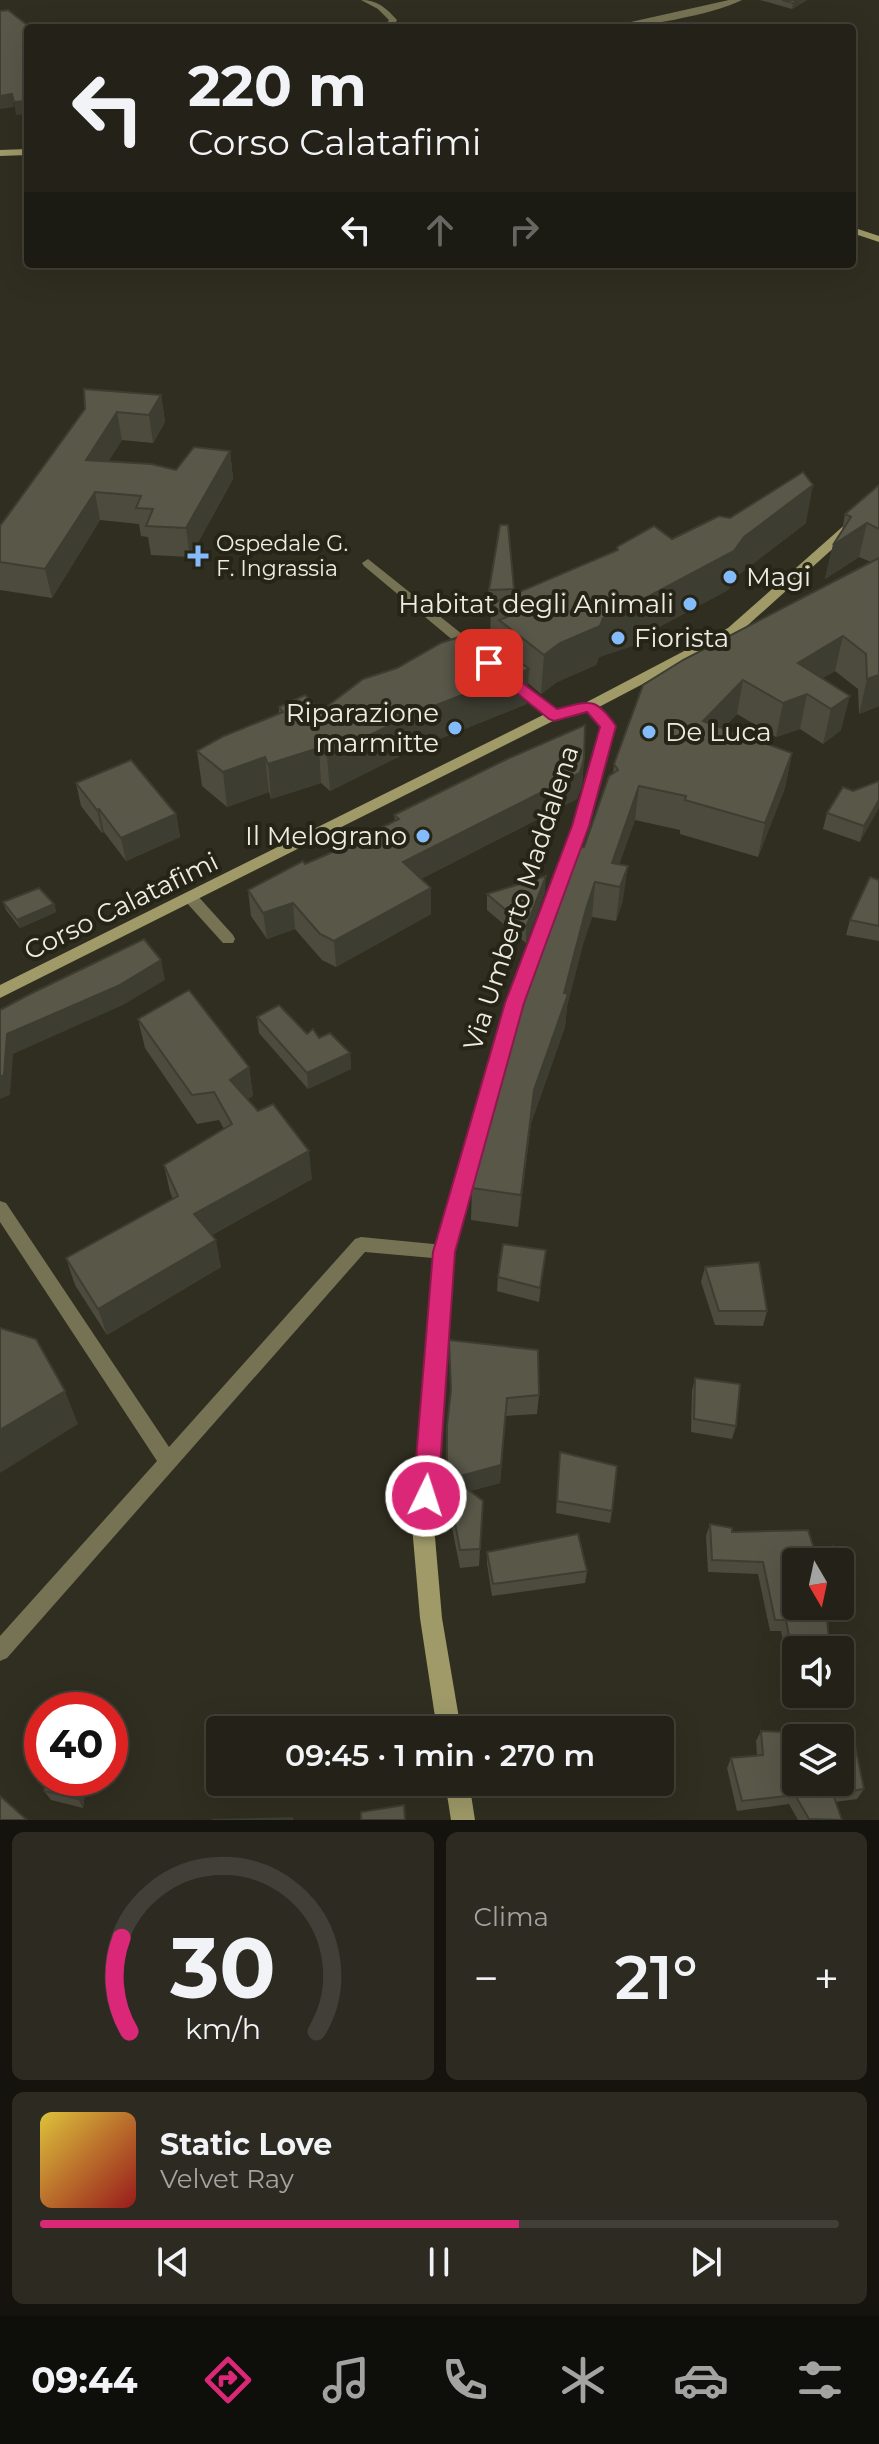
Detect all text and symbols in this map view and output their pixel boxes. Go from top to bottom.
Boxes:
text: 220 m [188,52,367,120]
icon: left [56,56,160,160]
text: Corso Calatafimi [188,120,482,164]
icon: left [334,208,378,252]
icon: ahead [418,208,462,252]
icon: right [502,208,546,252]
place label: Ospedale G. F. Ingrassia [216,530,348,582]
marker: Ospedale G. F. Ingrassia [187,545,209,567]
place label: Magi [746,561,811,593]
marker: Magi [721,568,739,586]
place label: Habitat degli Animali [398,588,674,620]
marker: Habitat degli Animali [681,595,699,613]
place label: Fiorista [634,622,729,654]
pin [455,629,523,697]
marker: Fiorista [609,629,627,647]
icon: arrive [467,641,511,685]
place label: Riparazione marmitte [286,697,439,759]
place label: De Luca [665,716,772,748]
marker: Riparazione marmitte [446,719,464,737]
marker: De Luca [640,723,658,741]
street label: Via Umberto Maddalena [457,741,585,1055]
place label: Il Melograno [245,820,407,852]
marker: Il Melograno [414,827,432,845]
street label: Corso Calatafimi [19,845,223,967]
position arrow [384,1454,468,1538]
north arrow [782,1548,854,1620]
map controls [782,1548,854,1796]
button: sound [782,1636,854,1708]
speed limit sign: 40 [24,1692,128,1796]
button: layers [782,1724,854,1796]
text: 09:45 · 1 min · 270 m [285,1737,595,1774]
text: Clima [474,1901,549,1933]
text: 30 [169,1917,276,2019]
text: 21° [615,1941,698,2014]
text: − [474,1951,499,2005]
text: + [814,1951,839,2005]
text: km/h [185,2011,261,2046]
text: Static Love [160,2126,332,2163]
text: Velvet Ray [160,2163,294,2195]
icon: previous [151,2240,195,2284]
icon: pause [417,2240,461,2284]
icon: next [684,2240,728,2284]
icon: directions [200,2352,256,2408]
icon: music [318,2352,374,2408]
icon: phone [437,2352,493,2408]
icon: climate [555,2352,611,2408]
icon: car [673,2352,729,2408]
icon: filters [792,2352,848,2408]
text: 09:44 [31,2358,138,2402]

